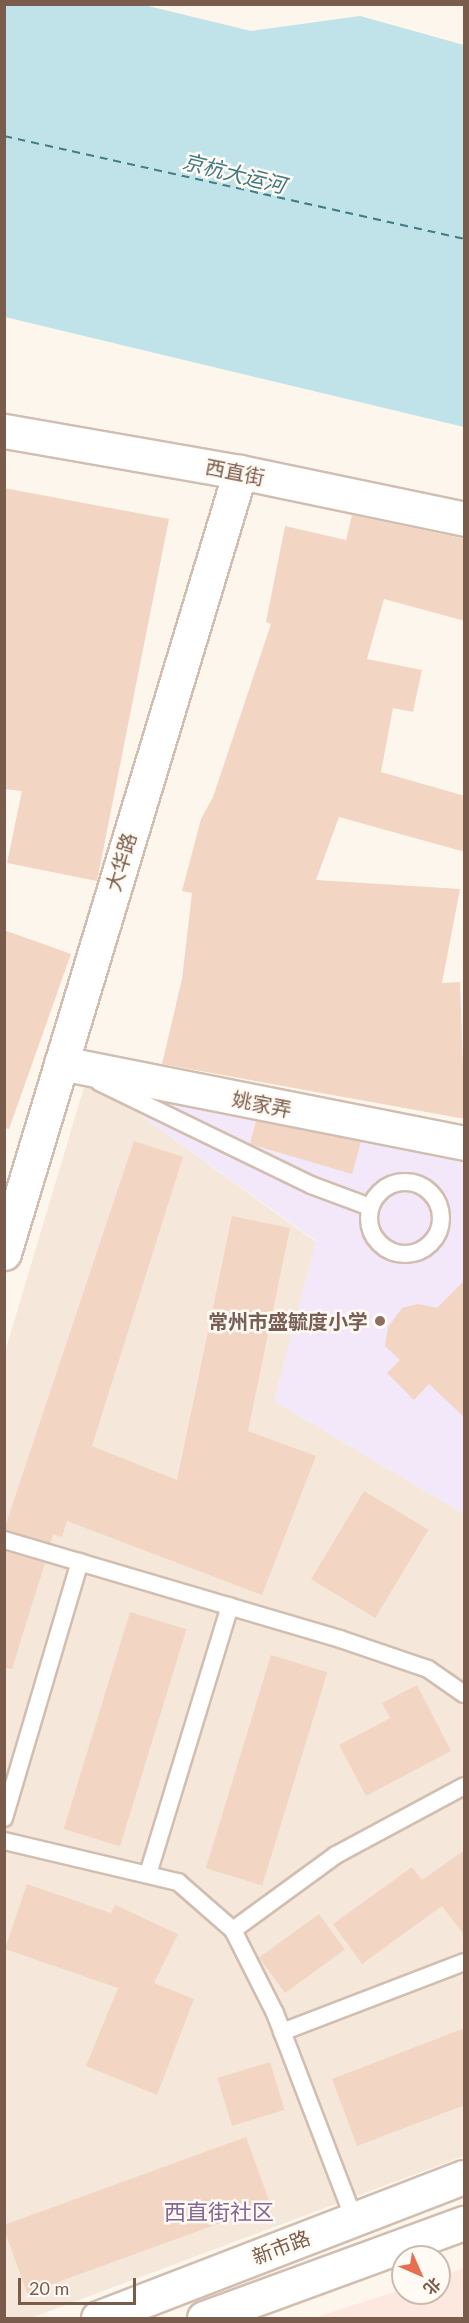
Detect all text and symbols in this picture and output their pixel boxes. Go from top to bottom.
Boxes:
water label: 京杭大运河 [180,148,288,198]
street label: 西直街 [203,454,267,490]
street label: 大华路 [101,830,141,894]
street label: 姚家弄 [230,1086,294,1122]
place label: 常州市盛毓度小学 [208,1309,368,1333]
marker: 常州市盛毓度小学 [373,1314,387,1328]
district label: 西直街社区 [164,2199,274,2225]
street label: 新市路 [249,2225,313,2269]
north arrow [391,2245,451,2305]
scale bar [21,2266,140,2304]
text: 北 [420,2274,445,2299]
text: 20 m [29,2277,69,2299]

